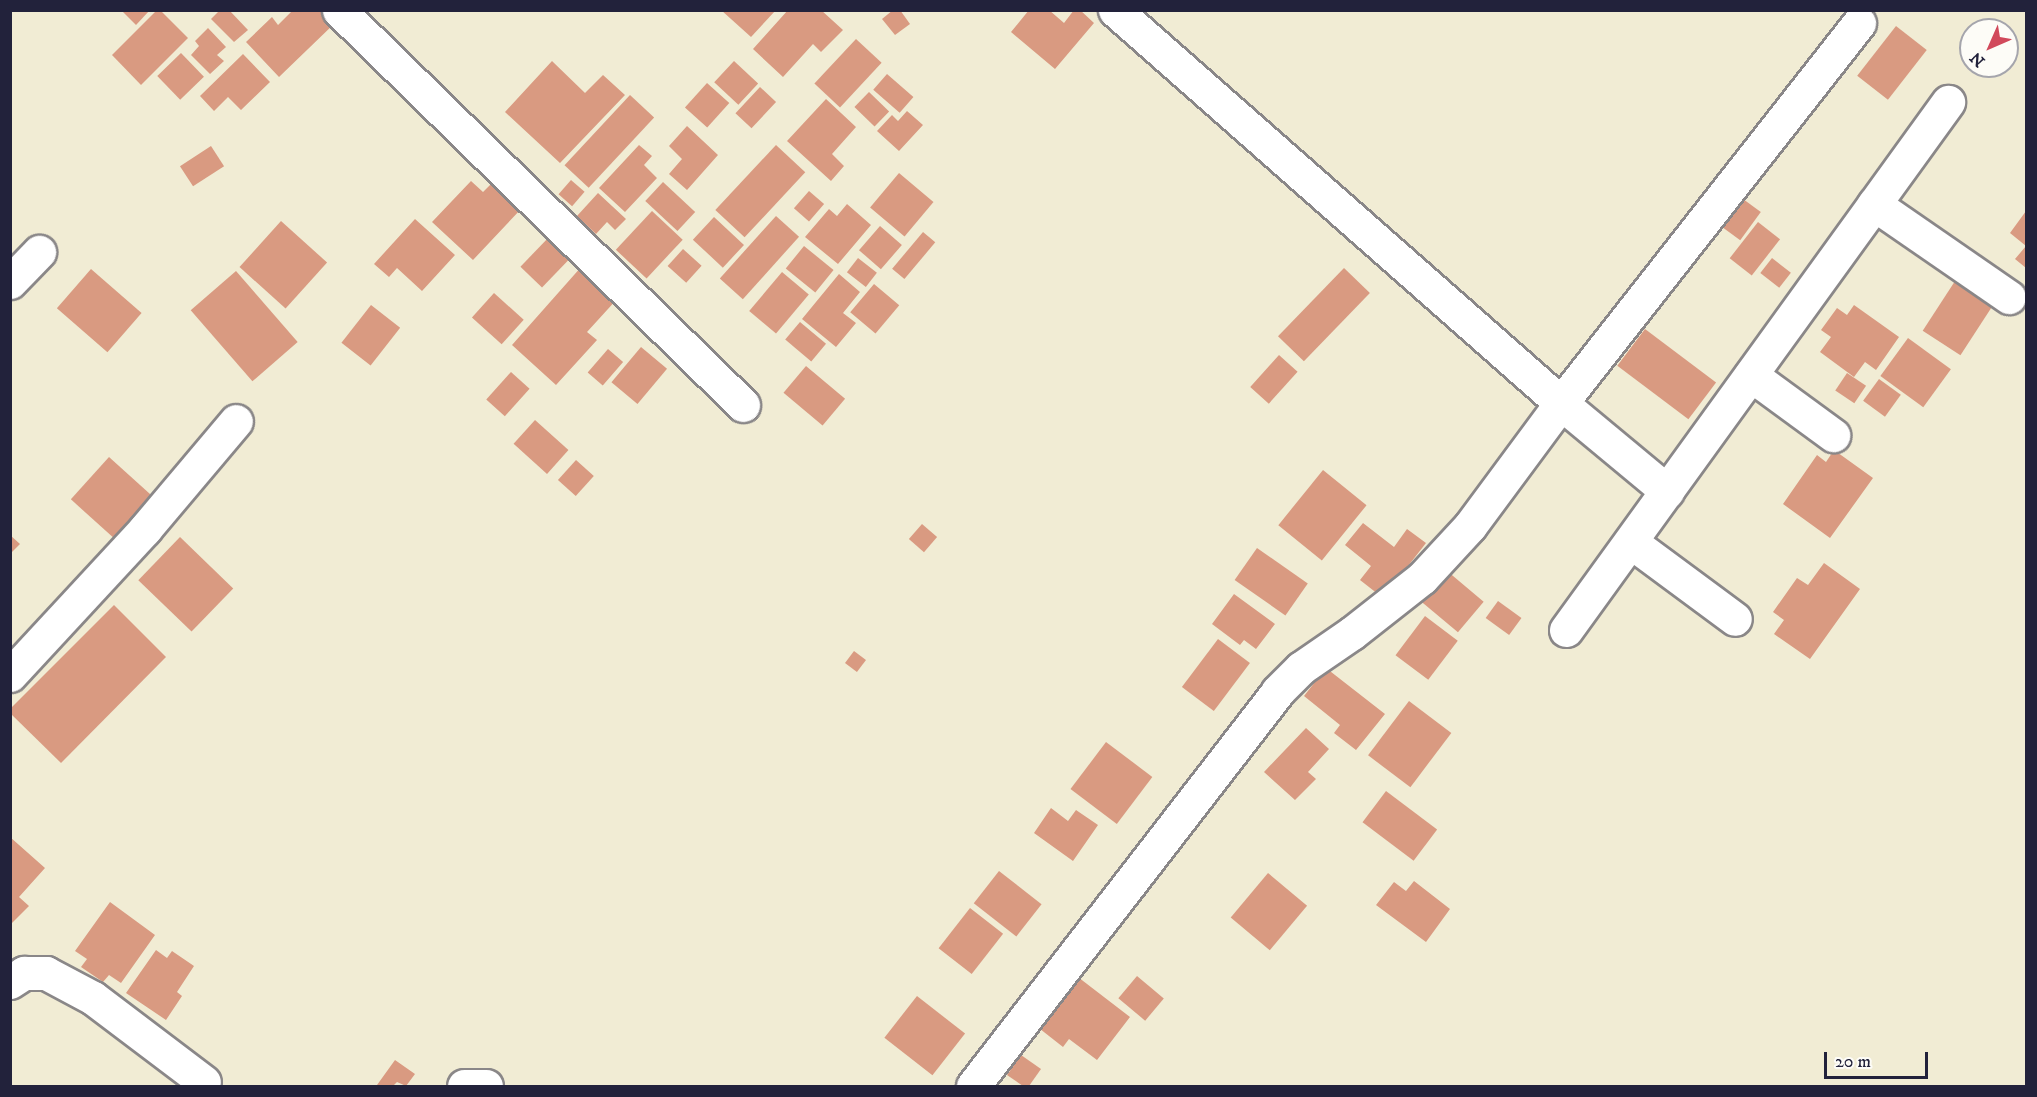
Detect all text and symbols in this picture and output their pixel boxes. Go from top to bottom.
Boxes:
north arrow [1959,18,2019,78]
text: N [1966,48,1989,71]
scale bar [1827,1040,1930,1078]
text: 20 m [1835,1051,1871,1073]

